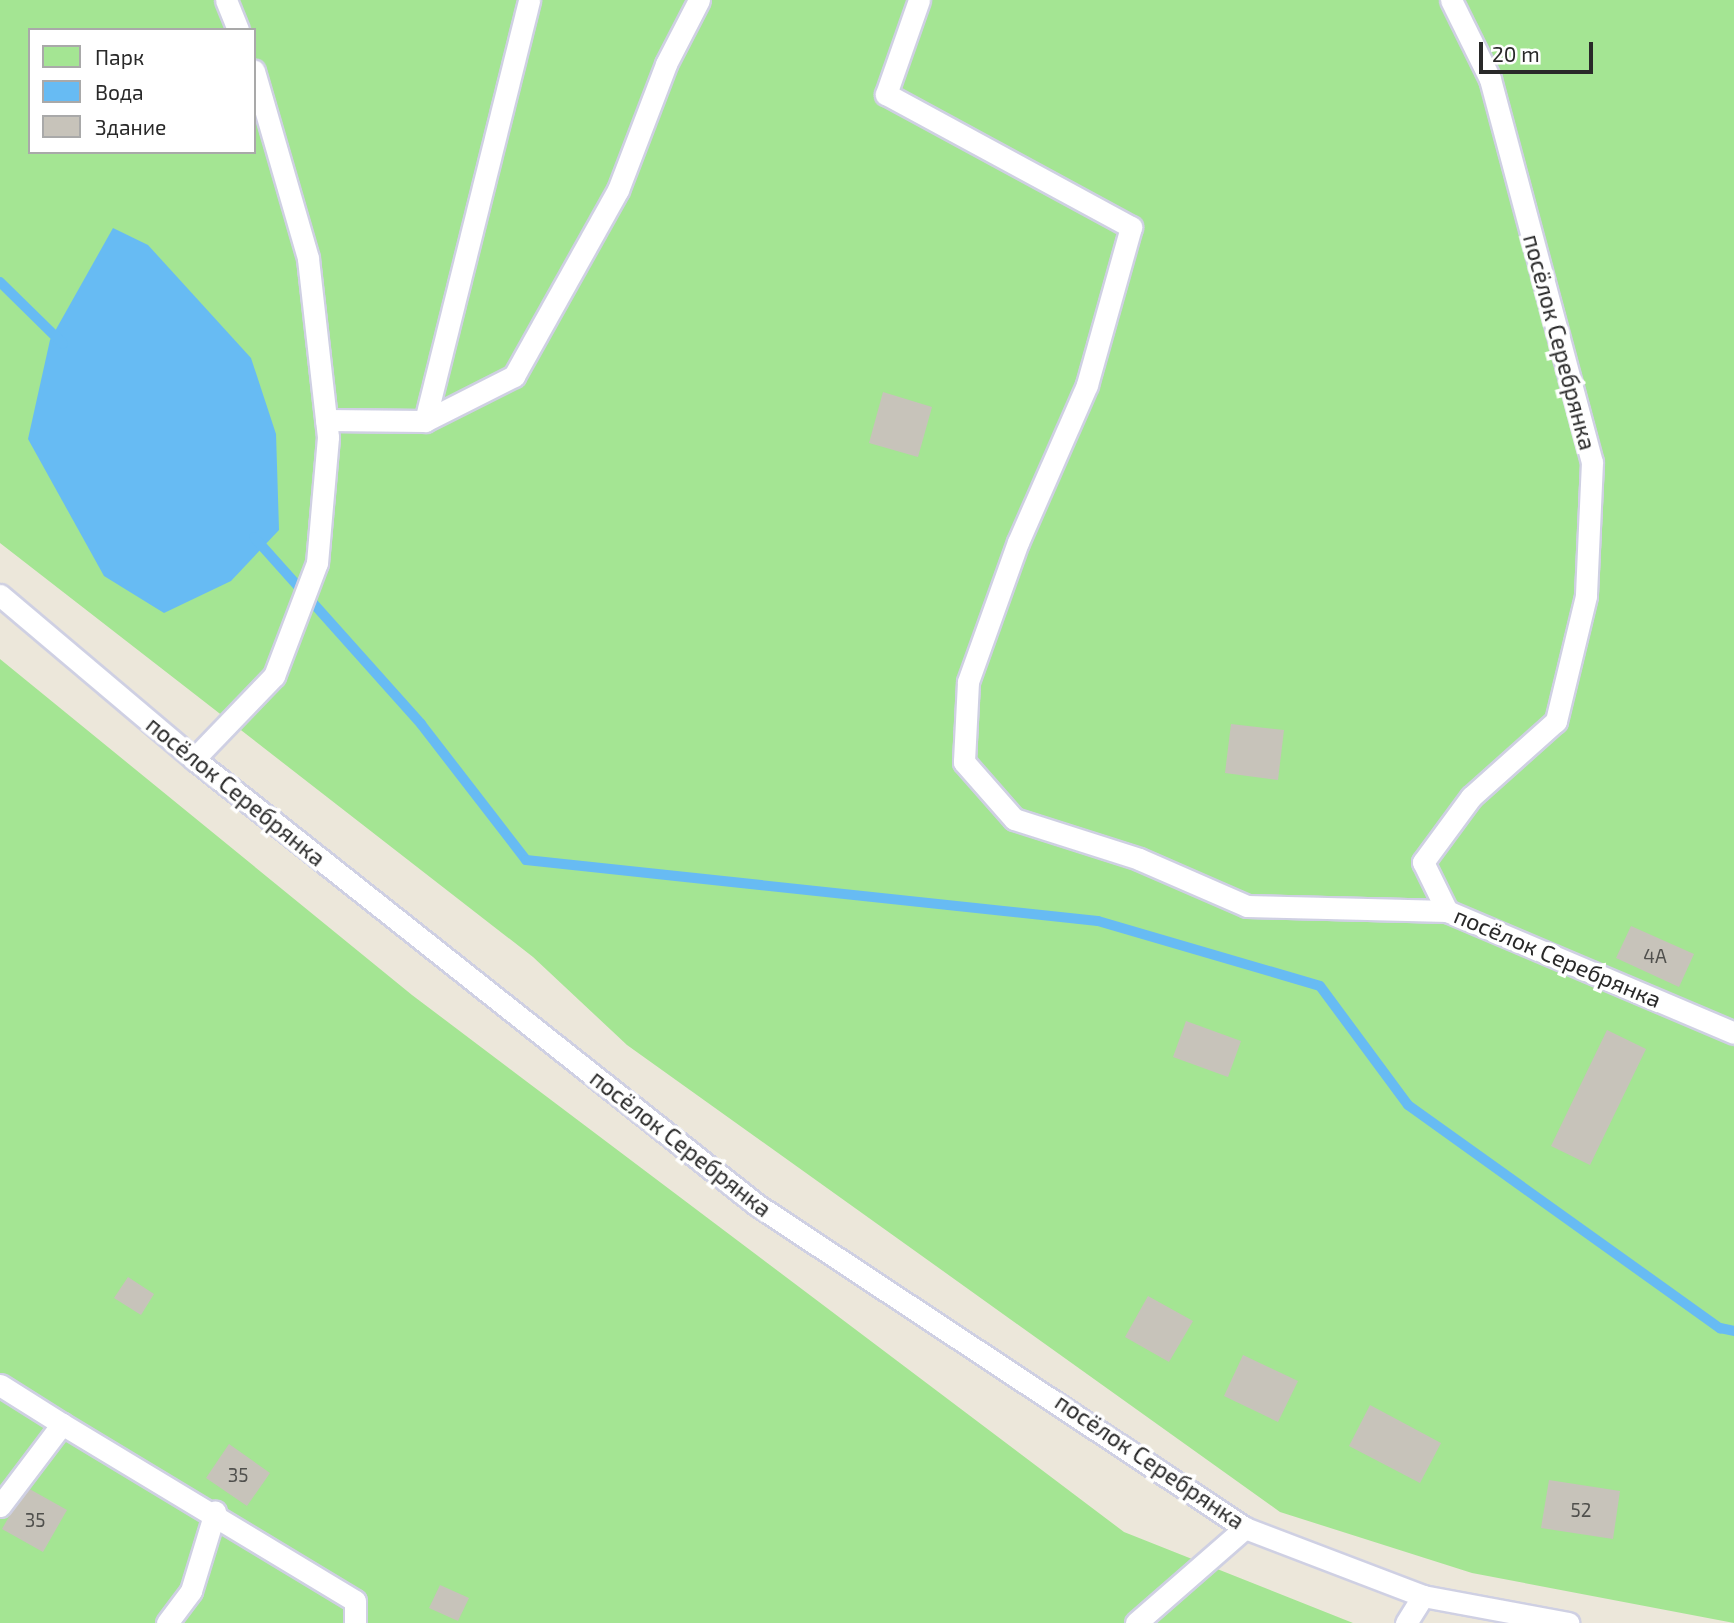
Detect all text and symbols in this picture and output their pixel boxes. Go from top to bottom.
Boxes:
legend [28,28,256,154]
scale bar [1482,28,1596,72]
text: 20 m [1492,41,1540,66]
text: Парк [95,44,144,69]
text: Вода [95,79,144,104]
text: Здание [95,114,166,139]
street label: посёлок Серебрянка [1518,231,1602,453]
street label: посёлок Серебрянка [141,710,331,872]
street label: посёлок Серебрянка [1450,901,1666,1013]
house number: 4А [1643,945,1667,967]
street label: посёлок Серебрянка [585,1064,777,1222]
street label: посёлок Серебрянка [1050,1387,1250,1535]
house number: 35 [228,1464,248,1486]
house number: 52 [1571,1499,1591,1521]
house number: 35 [25,1509,45,1531]

